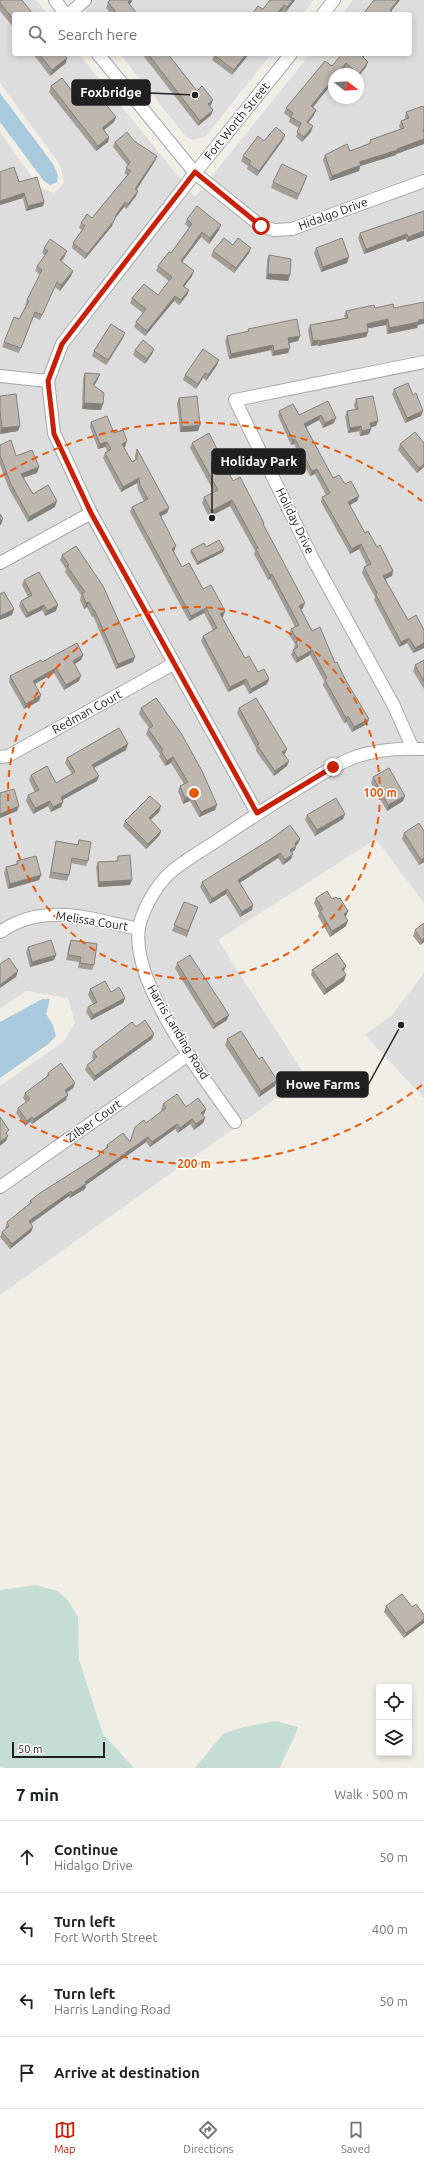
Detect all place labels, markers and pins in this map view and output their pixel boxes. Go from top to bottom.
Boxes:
callout: Foxbridge [72,80,150,105]
callout: Holiday Park [212,449,305,474]
centre of rings [187,786,201,800]
callout: Howe Farms [277,1072,368,1097]

